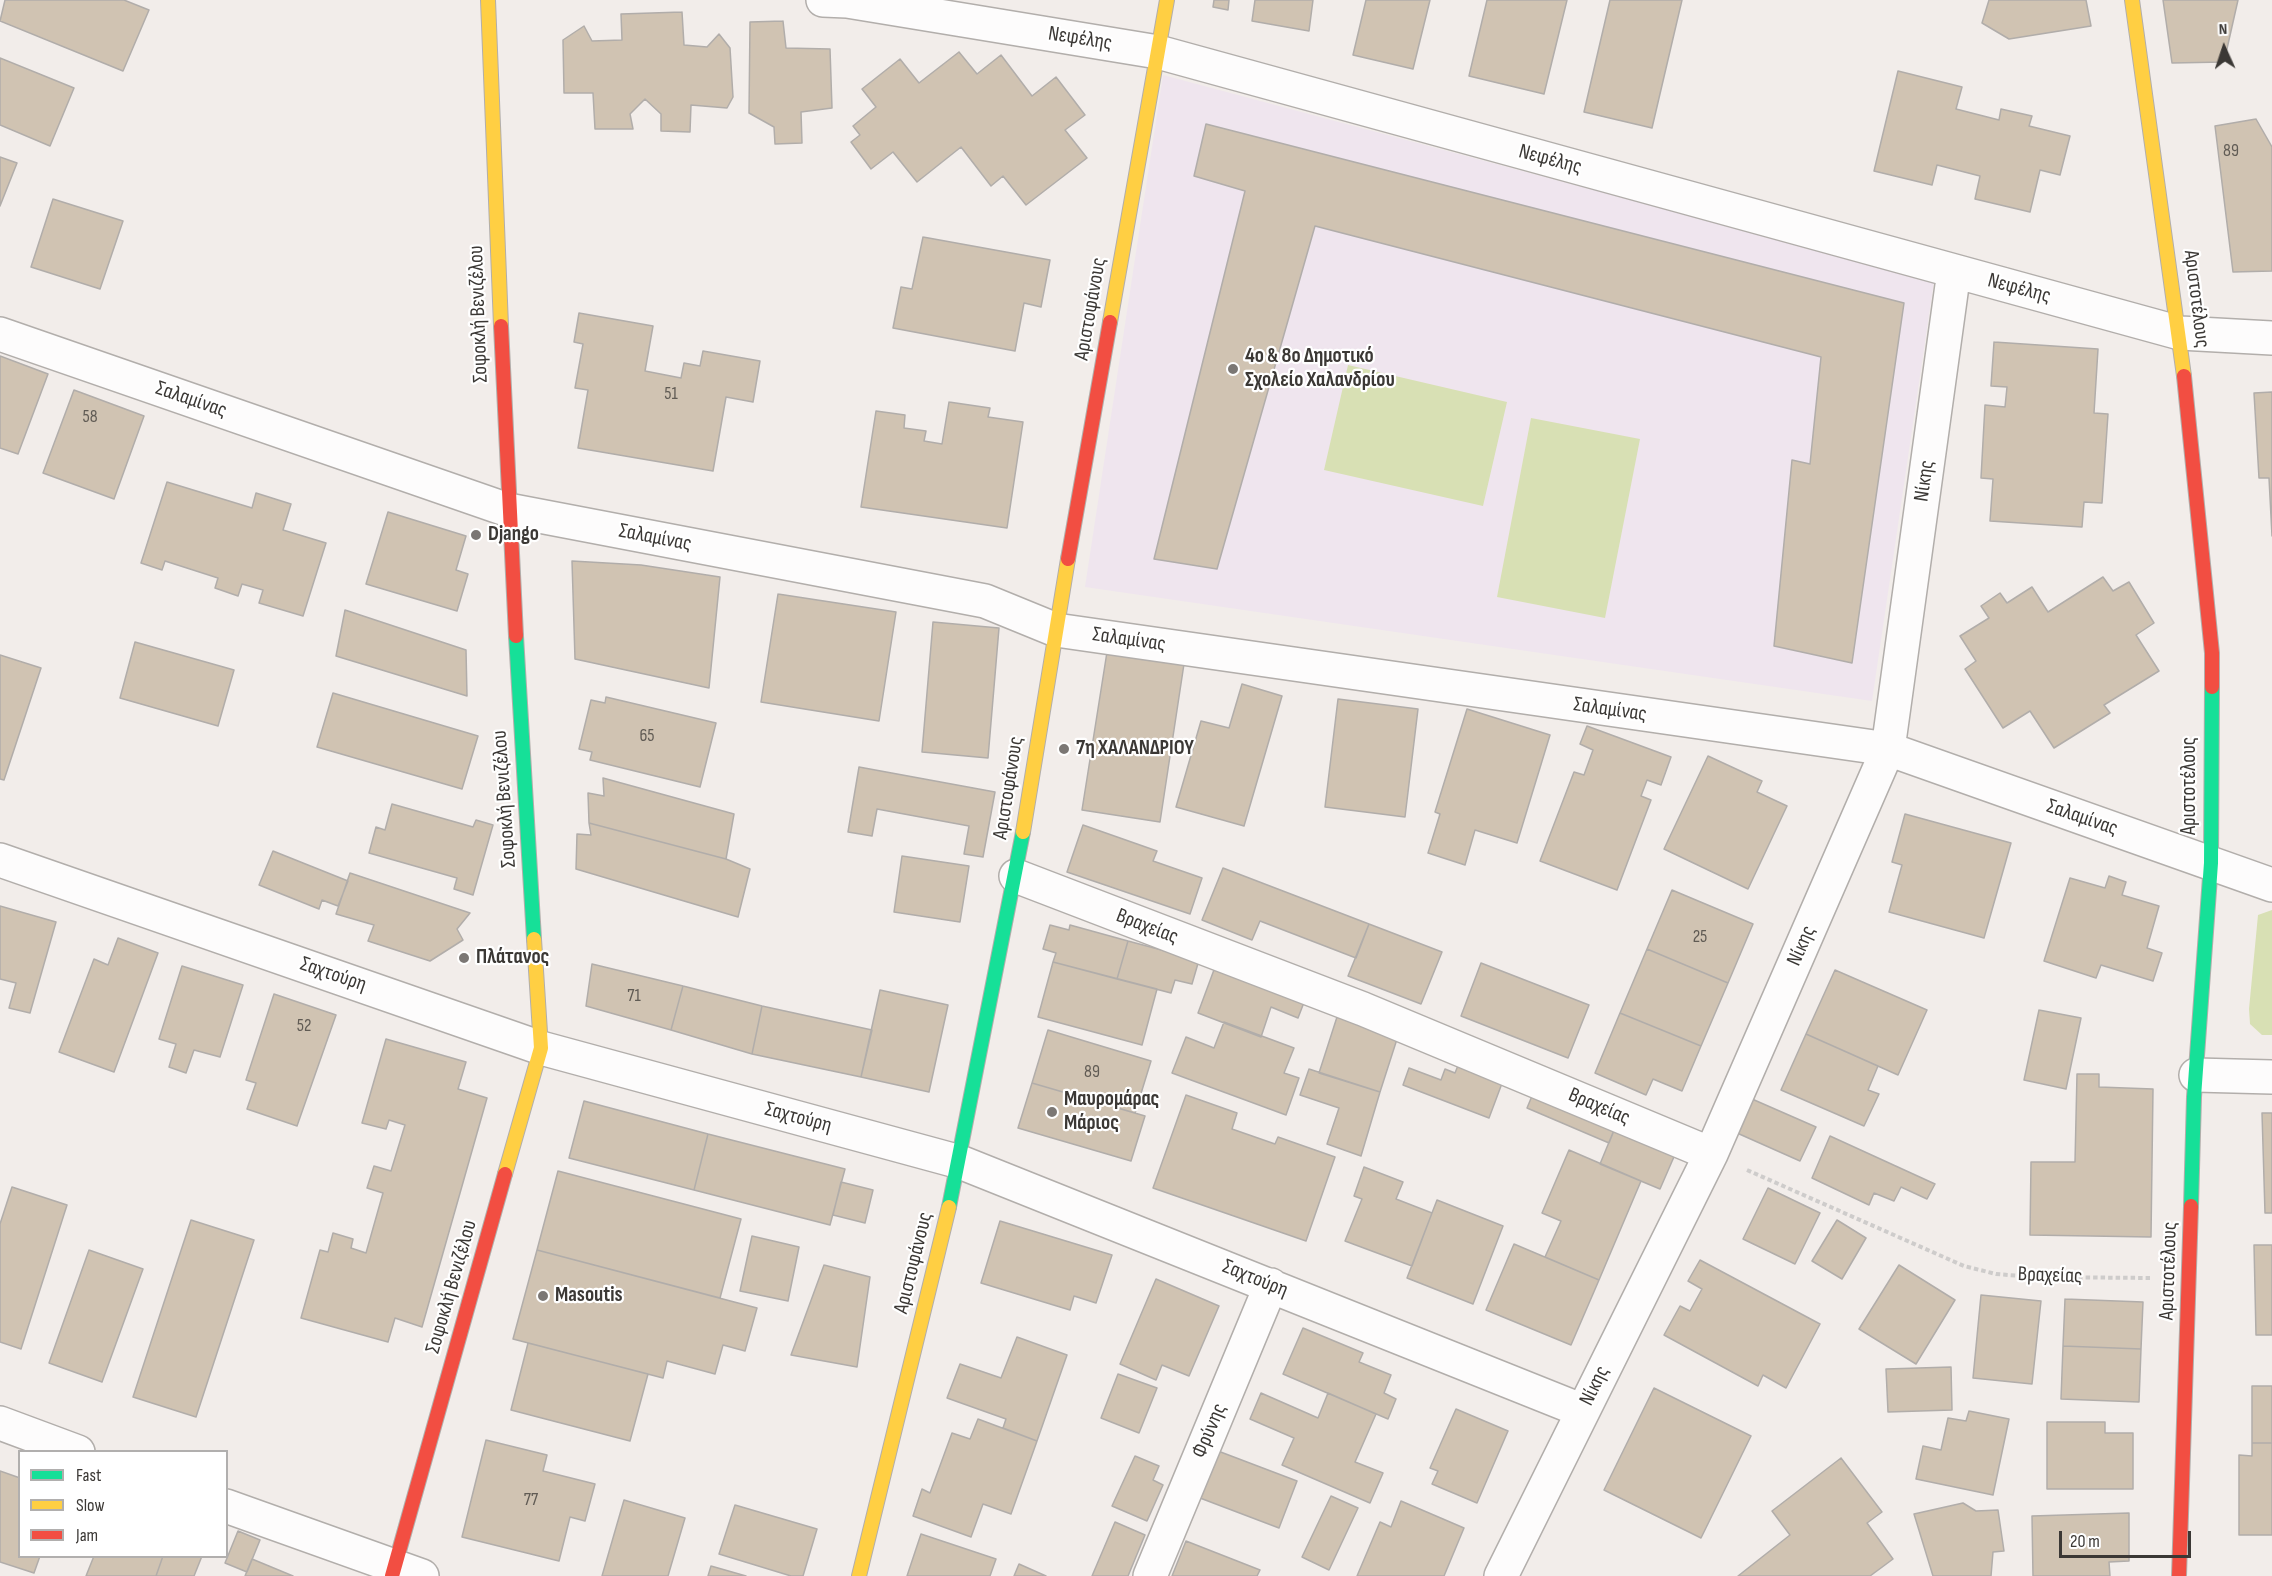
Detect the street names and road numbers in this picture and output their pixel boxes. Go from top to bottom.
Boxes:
street label: Νεφέλης [1046,22,1114,56]
street label: Νεφέλης [1516,140,1584,180]
street label: Σοφοκλή Βενιζέλου [464,245,494,383]
street label: Αριστοτέλους [2178,249,2214,349]
street label: Αριστοφάνους [1070,256,1112,362]
street label: Νεφέλης [1985,269,2053,309]
street label: Σαλαμίνας [152,376,230,424]
street label: Νίκης [1910,459,1940,503]
street label: Σαλαμίνας [616,519,694,557]
street label: Σαλαμίνας [1091,622,1167,658]
street label: Σαλαμίνας [1572,692,1648,728]
street label: Σοφοκλή Βενιζέλου [488,729,522,869]
street label: Αριστοφάνους [988,735,1030,841]
street label: Αριστοτέλους [2177,737,2203,835]
street label: Σαλαμίνας [2043,794,2121,842]
street label: Βραχείας [1112,904,1182,950]
street label: Νίκης [1782,922,1822,970]
street label: Σαχτούρη [297,952,369,998]
street label: Βραχείας [1564,1083,1634,1131]
street label: Σαχτούρη [762,1097,834,1139]
street label: Αριστοφάνους [889,1210,939,1316]
street label: Σοφοκλή Βενιζέλου [421,1217,483,1357]
street label: Αριστοτέλους [2155,1221,2183,1321]
street label: Σαχτούρη [1219,1255,1291,1303]
street label: Βραχείας [2017,1262,2083,1290]
street label: Νίκης [1575,1362,1615,1410]
street label: Φρύνης [1187,1400,1233,1462]

